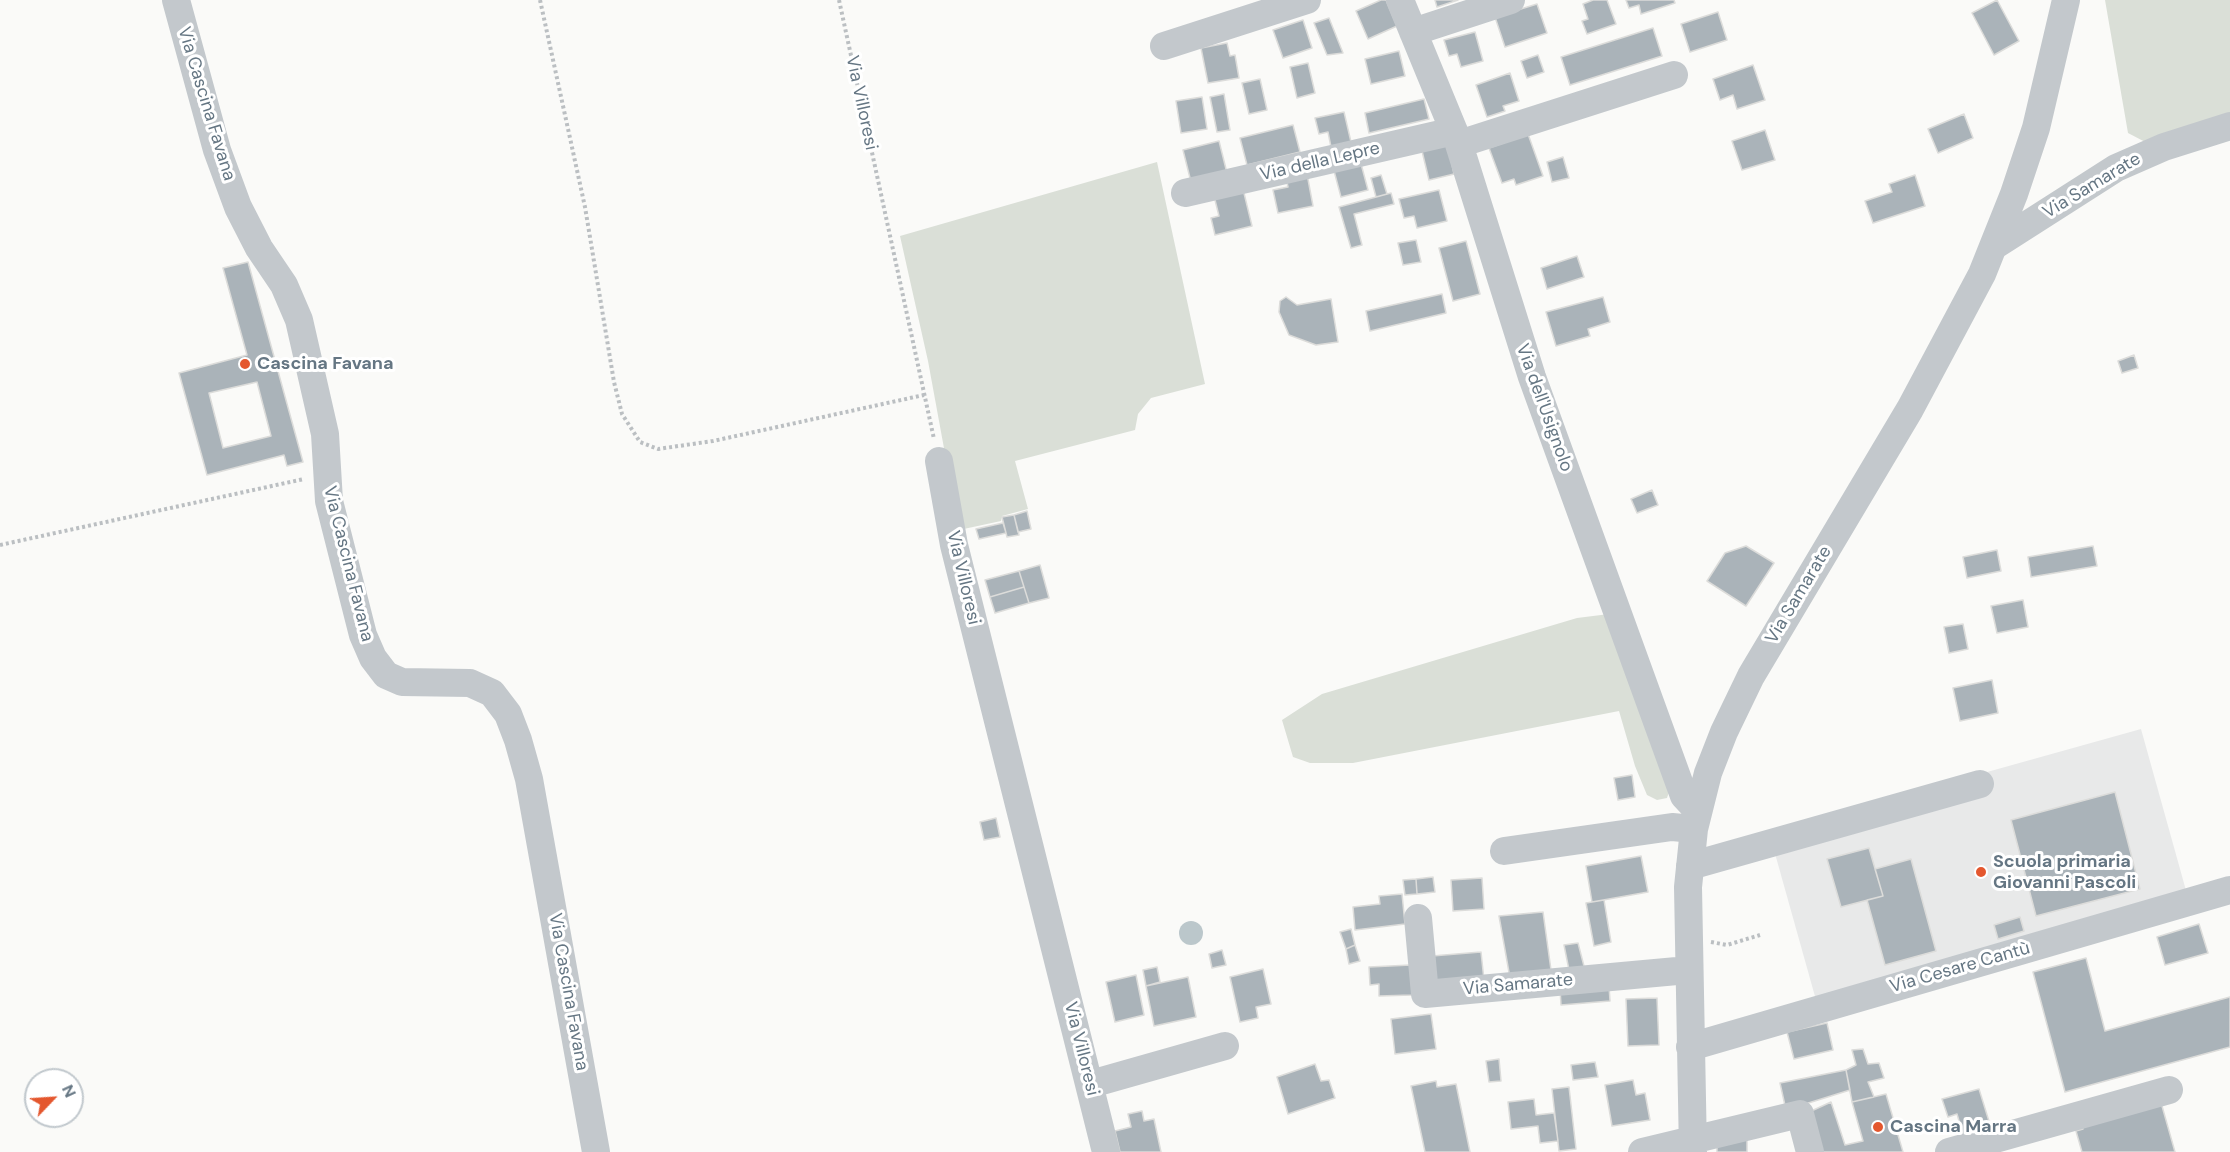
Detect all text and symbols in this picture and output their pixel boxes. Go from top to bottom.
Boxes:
street label: Via Cascina Favana [172,25,240,183]
street label: Via Villoresi [840,54,882,152]
street label: Via della Lepre [1258,138,1382,186]
street label: Via Samarate [2039,148,2145,224]
street label: Via dell'Usignolo [1511,341,1577,475]
place label: Cascina Favana [257,353,393,375]
marker: Cascina Favana [238,357,252,371]
street label: Via Cascina Favana [318,484,378,644]
street label: Via Villoresi [942,529,984,627]
street label: Via Samarate [1761,542,1837,648]
place label: Scuola primaria Giovanni Pascoli [1993,851,2136,894]
marker: Scuola primaria Giovanni Pascoli [1974,865,1988,879]
street label: Via Cascina Favana [544,912,592,1072]
street label: Via Cesare Cantù [1888,938,2032,998]
street label: Via Samarate [1462,969,1574,1001]
street label: Via Villoresi [1059,1000,1103,1098]
north arrow [24,1068,84,1128]
text: N [57,1081,81,1101]
place label: Cascina Marra [1890,1116,2017,1138]
marker: Cascina Marra [1871,1120,1885,1134]

